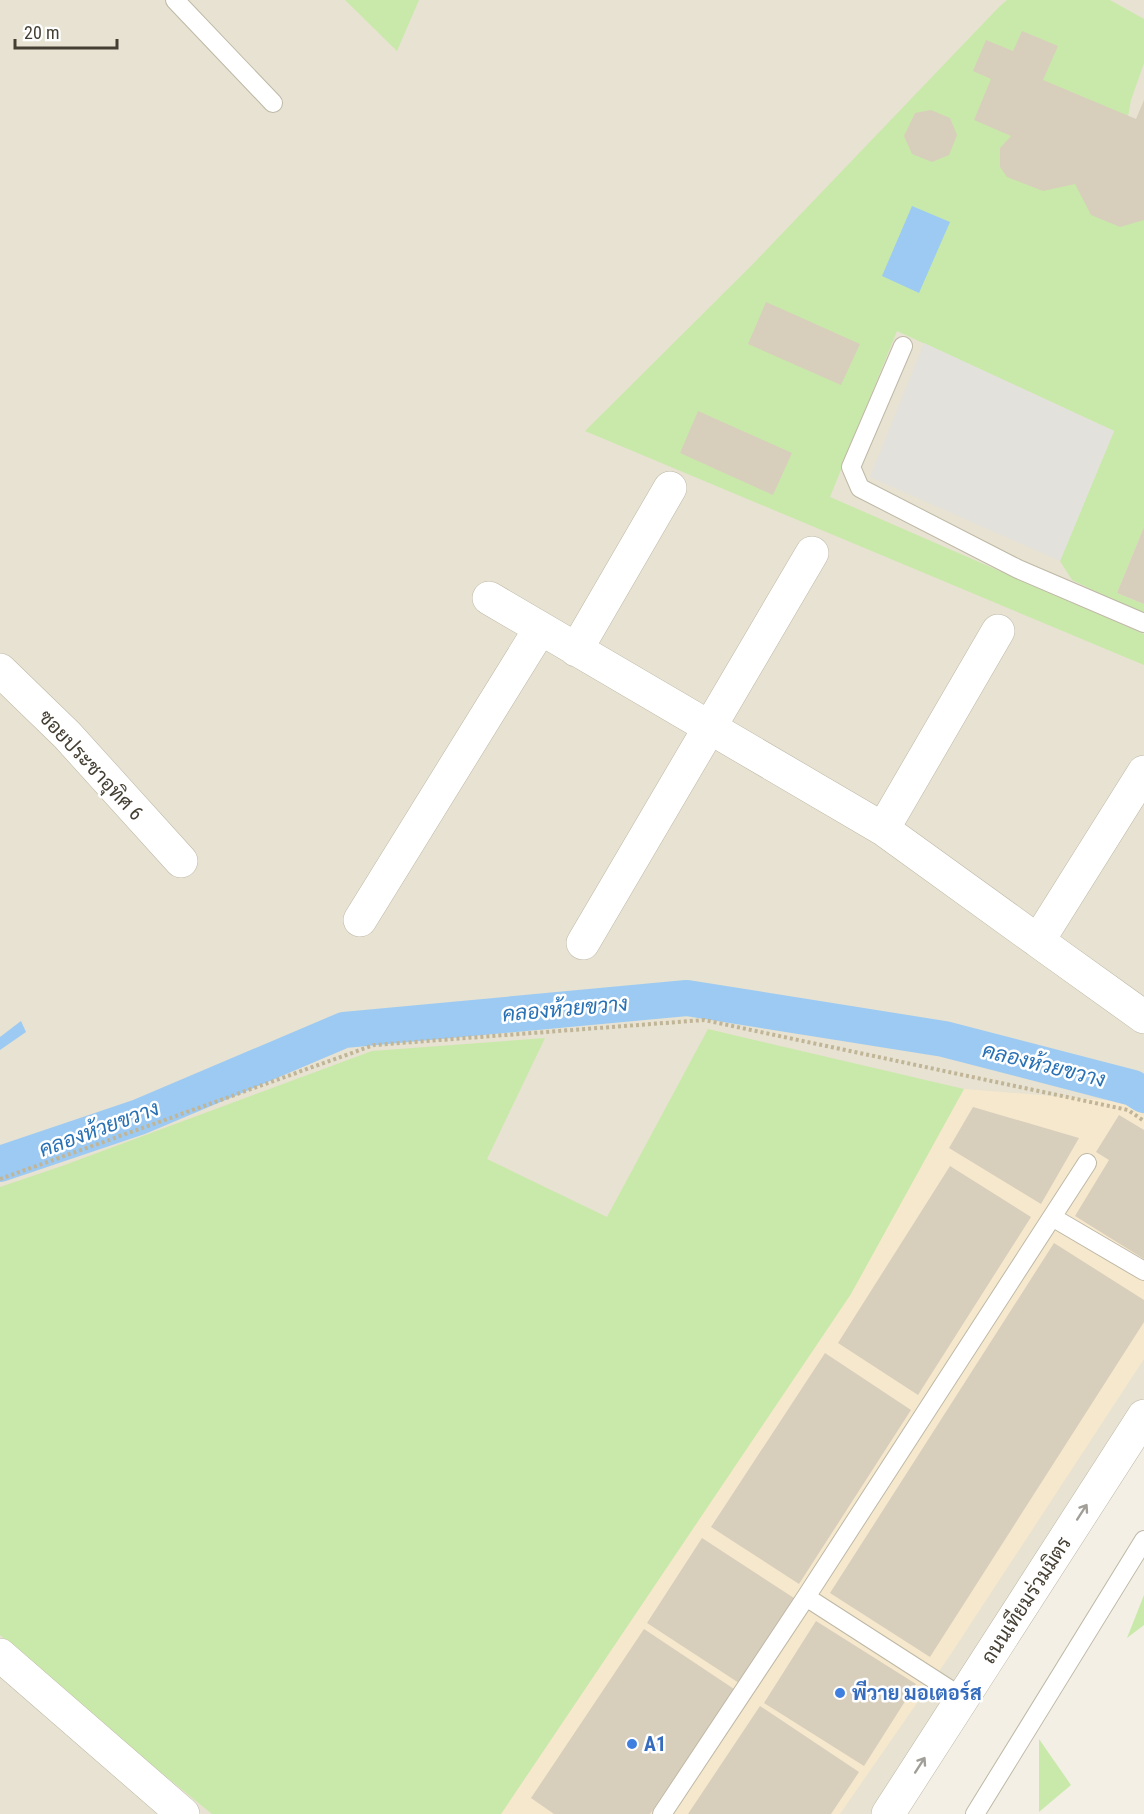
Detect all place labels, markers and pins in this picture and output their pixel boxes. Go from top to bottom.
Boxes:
place label: พีวาย มอเตอร์ส [852,1680,982,1705]
marker: พีวาย มอเตอร์ส [833,1686,847,1700]
place label: A1 [644,1732,666,1756]
marker: A1 [625,1737,639,1751]

